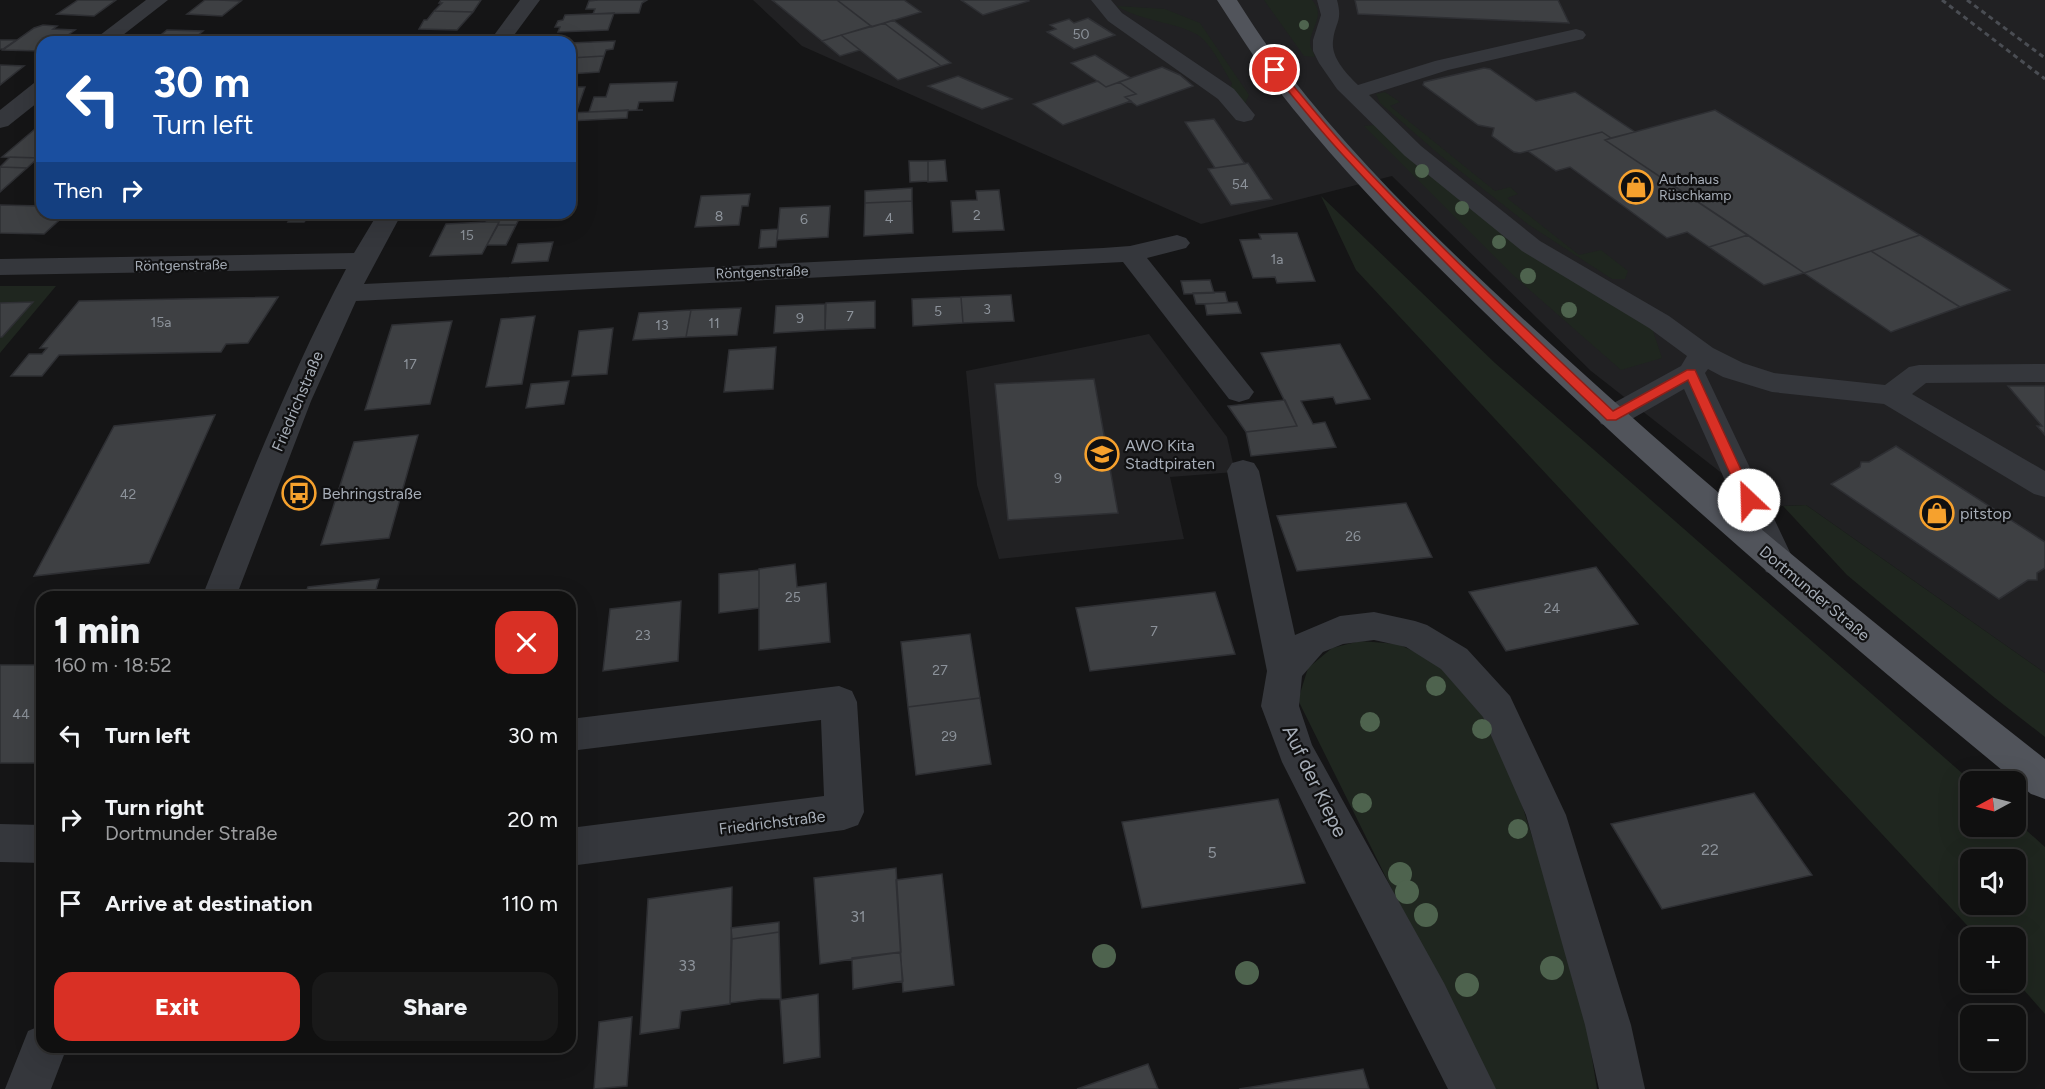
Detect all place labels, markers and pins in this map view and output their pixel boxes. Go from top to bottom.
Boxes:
pin [1249,44,1300,95]
shop icon: Autohaus Rüschkamp [1618,169,1654,205]
place label: Autohaus Rüschkamp [1659,171,1731,204]
school or university icon: AWO Kita Stadtpiraten [1084,436,1120,472]
place label: AWO Kita Stadtpiraten [1125,436,1215,473]
bus stop icon: Behringstraße [281,475,317,511]
place label: Behringstraße [322,484,422,503]
shop icon: pitstop [1919,495,1955,531]
place label: pitstop [1960,504,2011,523]

